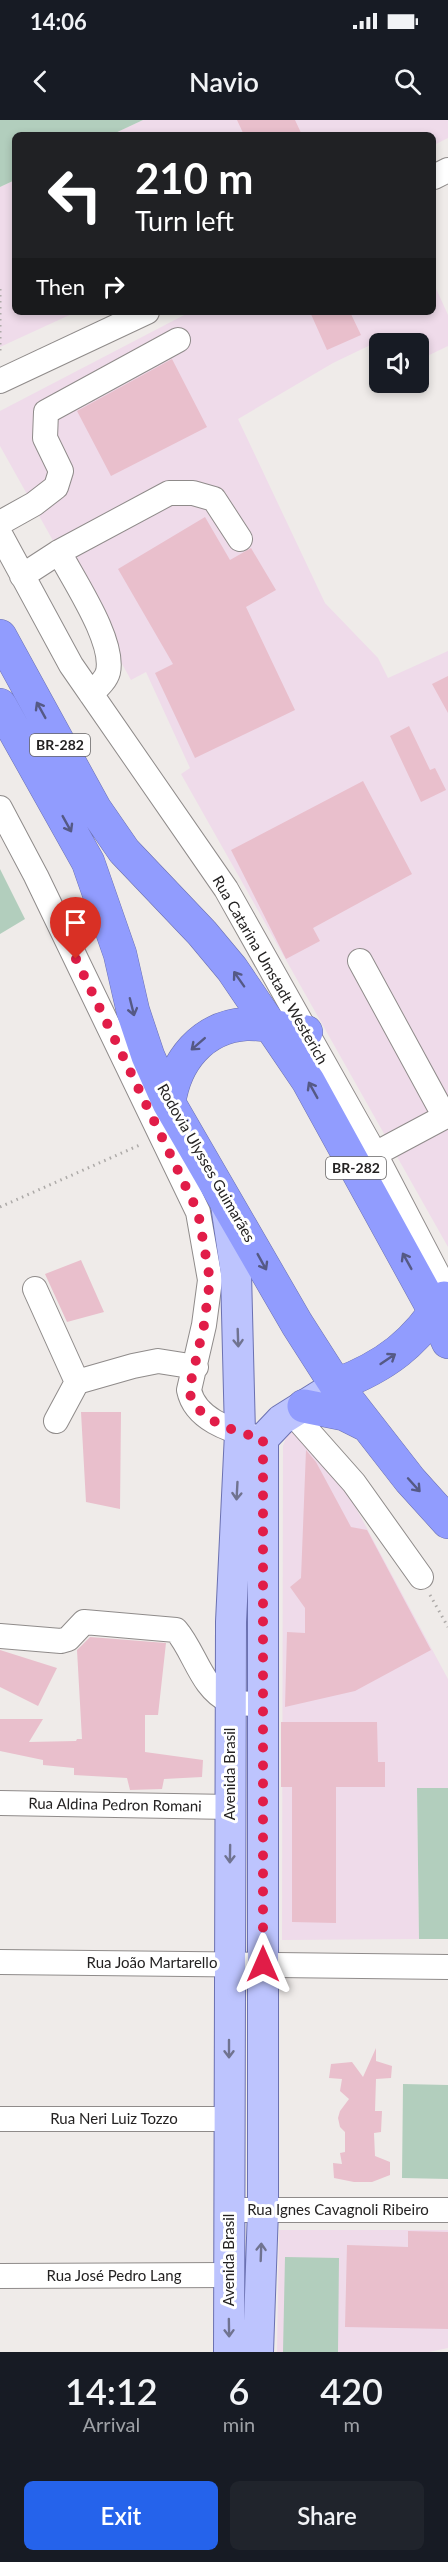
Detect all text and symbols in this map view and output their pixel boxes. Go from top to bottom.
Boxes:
text: 14:06 [30,8,87,35]
icon: back [24,65,57,98]
text: Navio [189,65,259,98]
icon: search [391,65,424,98]
text: 210 m [135,153,253,203]
icon: left [36,156,114,234]
text: Turn left [135,204,234,237]
icon: right [97,270,130,303]
text: Then [36,273,85,300]
map controls [369,333,429,393]
button: sound [369,333,429,393]
one-way arrow [35,702,47,719]
road number: BR-282 [30,734,90,756]
one-way arrow [61,815,73,832]
street label: Rua Catarina Umstadt Westerich [209,872,332,1067]
pin [50,897,101,959]
icon: arrive [59,906,92,939]
one-way arrow [233,971,245,988]
one-way arrow [127,997,138,1016]
one-way arrow [190,1037,205,1051]
street label: Rodovia Ulysses Guimarães [154,1080,260,1245]
one-way arrow [307,1082,319,1099]
road number: BR-282 [326,1157,386,1179]
one-way arrow [256,1253,268,1270]
one-way arrow [401,1253,413,1270]
one-way arrow [232,1328,243,1348]
one-way arrow [380,1353,396,1365]
one-way arrow [407,1477,421,1492]
one-way arrow [232,1481,243,1501]
street label: Avenida Brasil [220,1728,238,1820]
street label: Rua Aldina Pedron Romani [28,1793,202,1815]
one-way arrow [224,1844,236,1864]
position arrow [231,1932,295,1996]
street label: Rua João Martarello [87,1953,217,1971]
one-way arrow [223,2039,235,2059]
street label: Rua Neri Luiz Tozzo [50,2109,178,2127]
street label: Rua Ignes Cavagnoli Ribeiro [247,2200,429,2218]
street label: Avenida Brasil [219,2214,237,2306]
one-way arrow [256,2242,267,2262]
street label: Rua José Pedro Lang [47,2266,182,2284]
one-way arrow [223,2318,235,2338]
text: 14:12 [65,2369,158,2413]
text: 6 [229,2369,249,2413]
text: 420 [320,2369,383,2413]
text: Arrival [83,2412,140,2436]
text: min [223,2412,255,2436]
text: m [343,2412,360,2436]
button: Exit [24,2481,218,2550]
button: Share [230,2481,424,2550]

